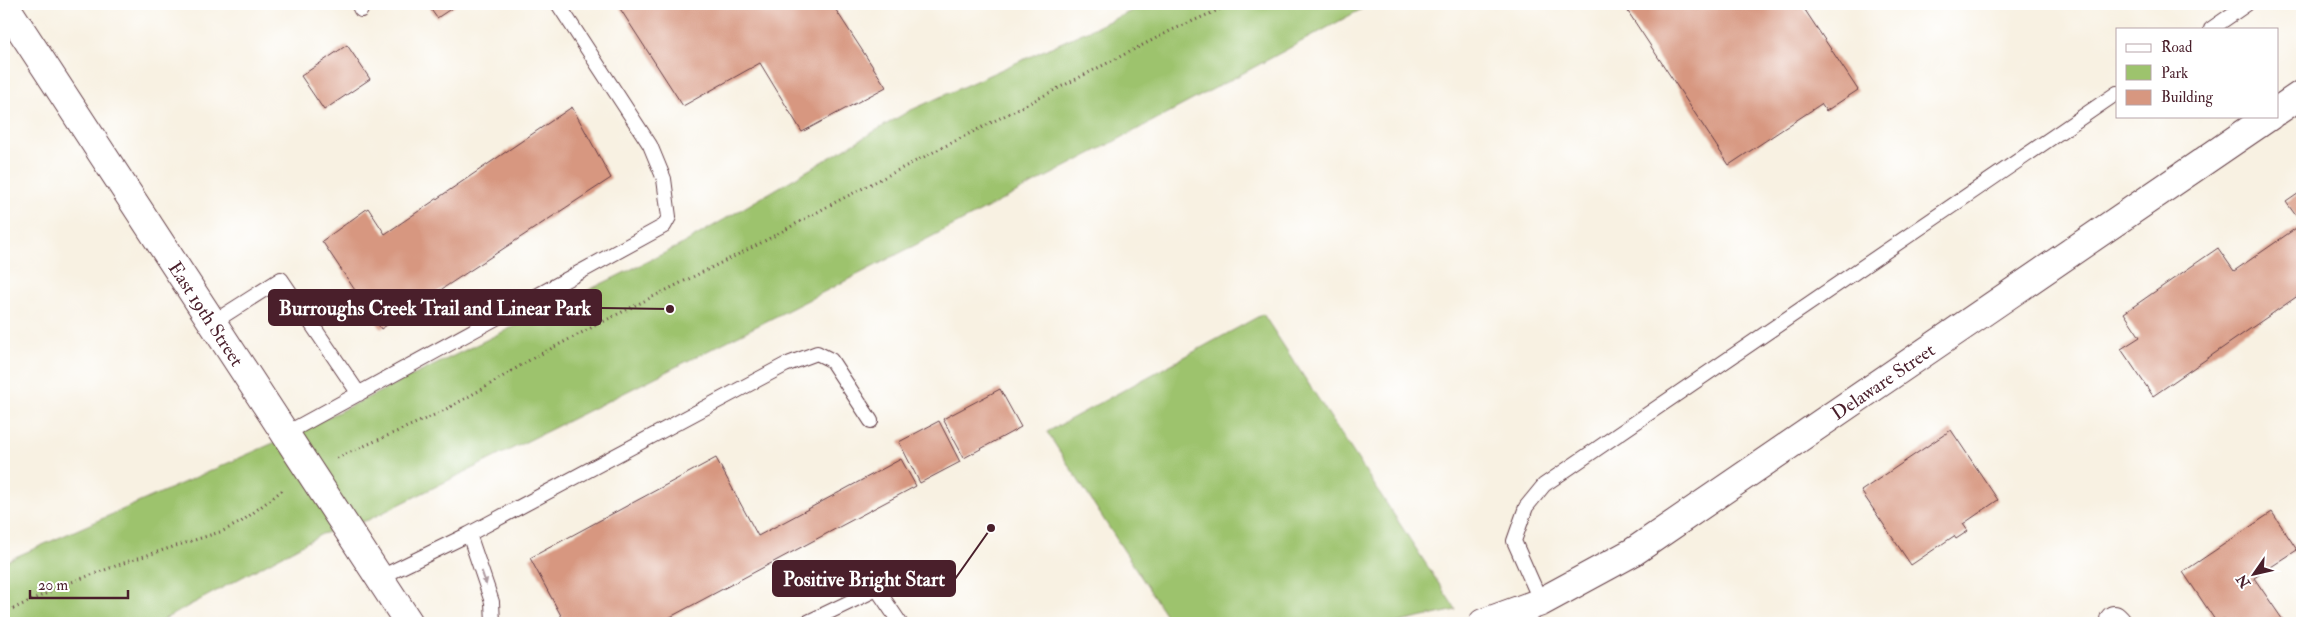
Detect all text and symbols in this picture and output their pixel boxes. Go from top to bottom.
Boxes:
legend [2116,28,2278,118]
text: Road [2161,38,2193,57]
text: Park [2161,64,2188,83]
text: Building [2161,88,2213,107]
street label: East 19th Street [163,257,249,371]
callout: Burroughs Creek Trail and Linear Park [269,290,601,325]
text: Burroughs Creek Trail and Linear Park [279,296,592,322]
street label: Delaware Street [1827,338,1940,426]
north arrow [2228,550,2278,600]
callout: Positive Bright Start [773,561,955,596]
scale bar [30,567,128,599]
text: Positive Bright Start [783,567,946,593]
one-way arrow [480,571,488,586]
text: N [2233,571,2255,592]
text: 20 m [38,576,68,595]

